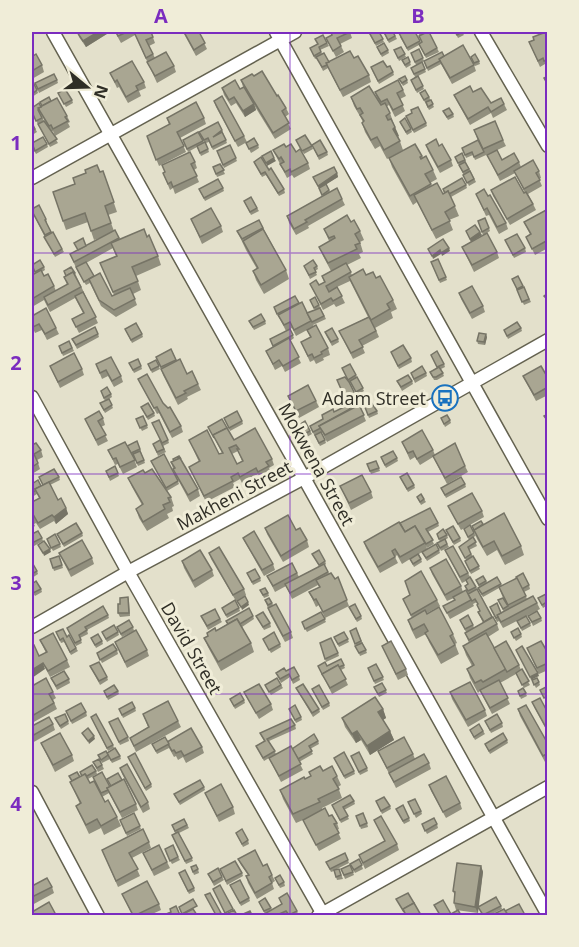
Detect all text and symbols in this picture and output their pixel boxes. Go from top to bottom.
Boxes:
text: A [154,2,168,29]
text: B [411,2,425,29]
north arrow [57,57,117,117]
text: N [89,82,114,102]
text: 1 [10,129,22,156]
text: 2 [10,349,22,376]
bus stop icon: Adam Street [430,383,460,413]
place label: Adam Street [322,386,426,410]
street label: Mokwena Street [273,398,361,530]
street label: Makheni Street [172,455,296,535]
text: 3 [10,569,22,596]
street label: David Street [156,598,228,698]
text: 4 [10,790,22,817]

